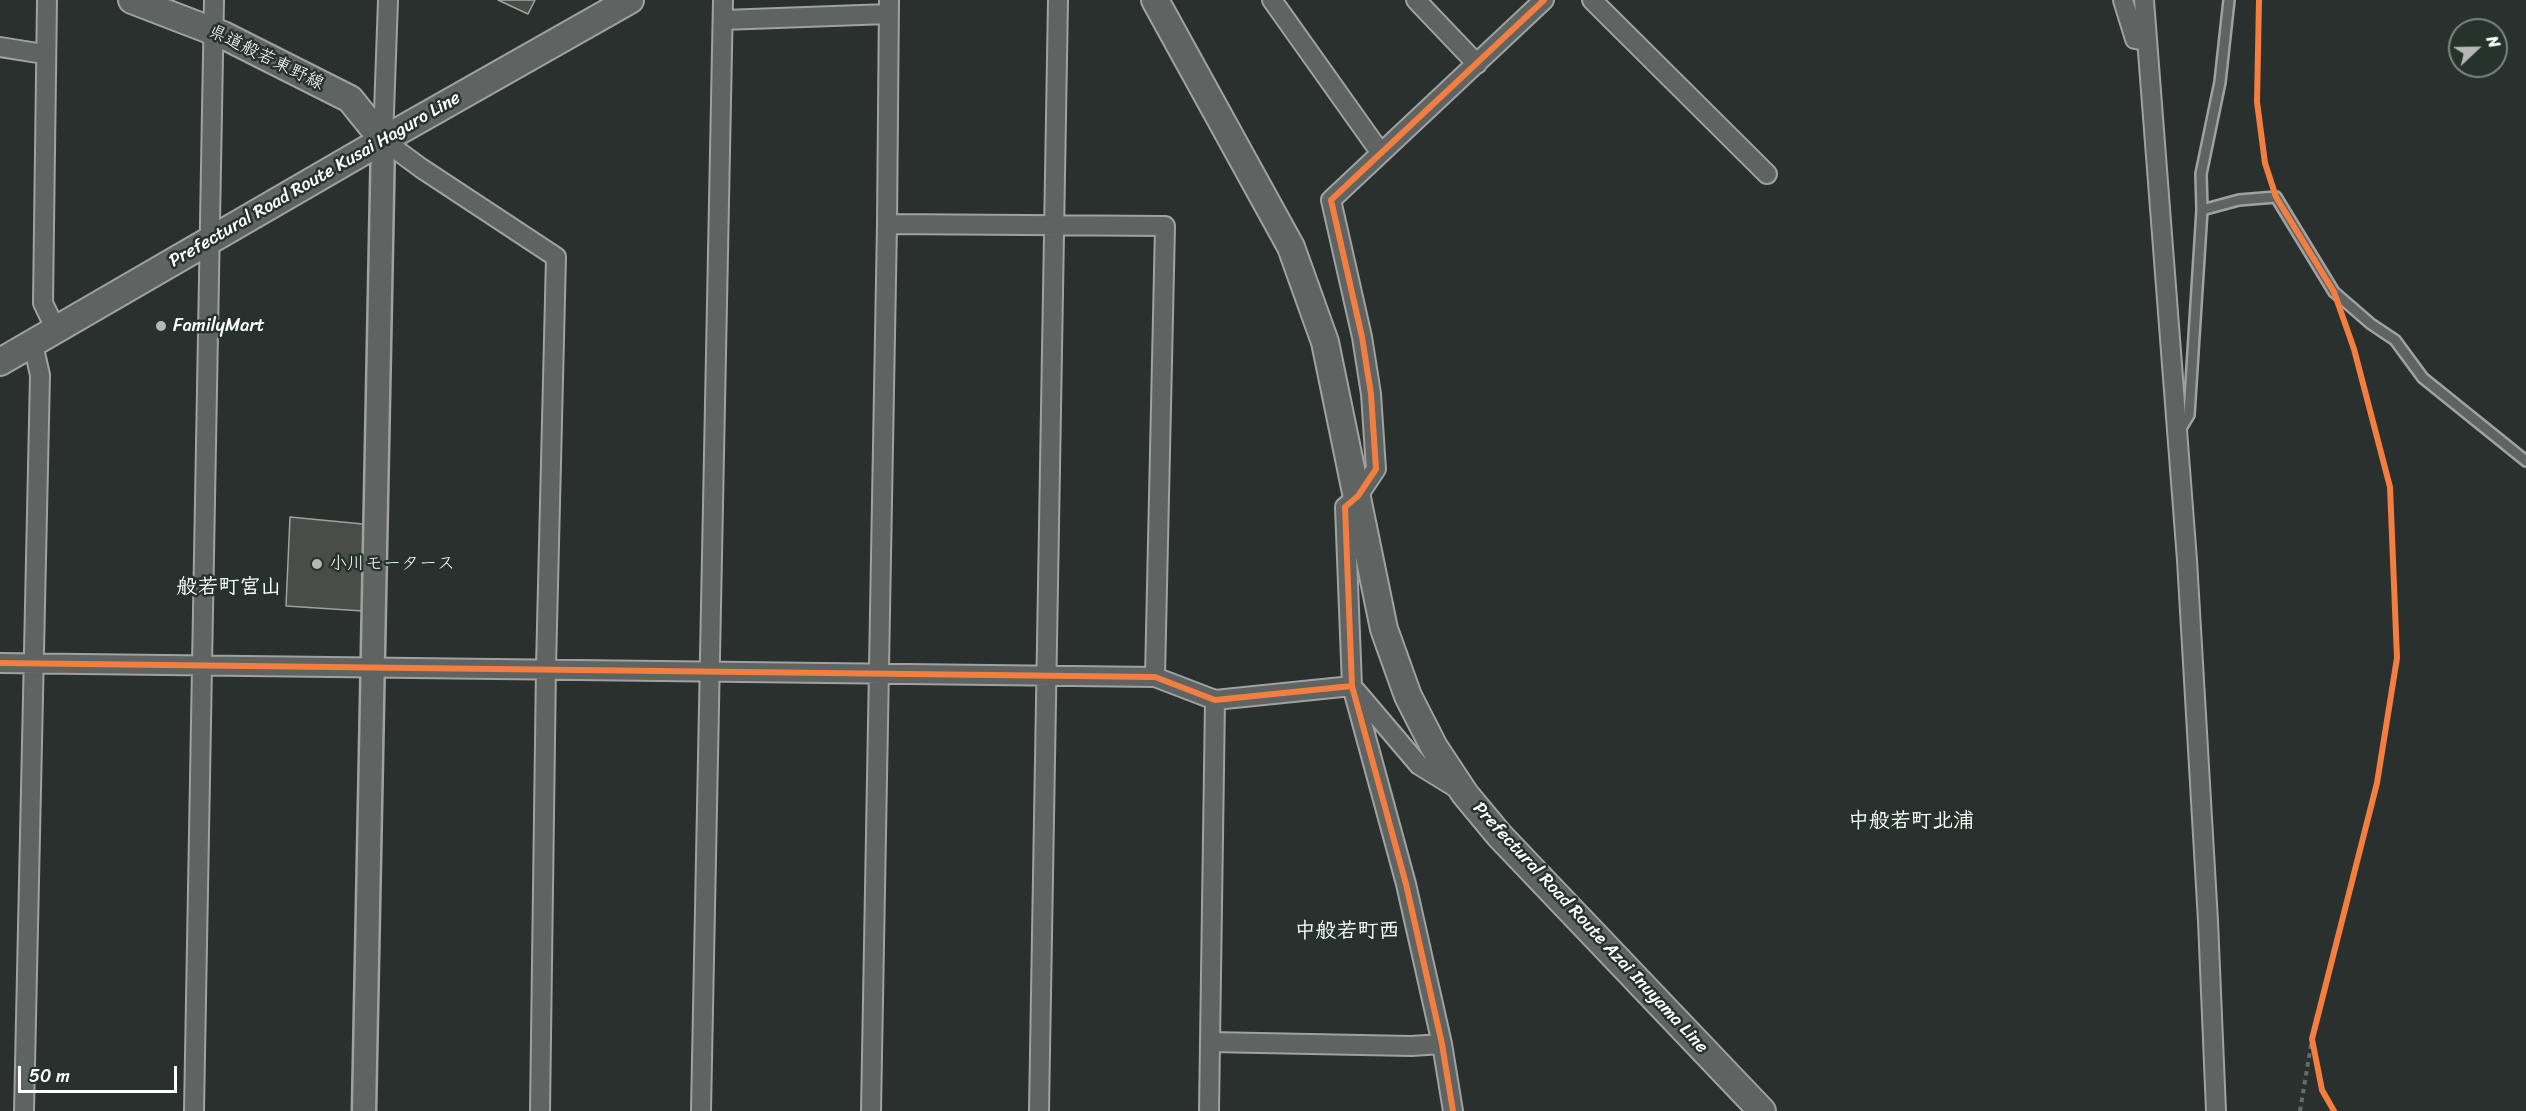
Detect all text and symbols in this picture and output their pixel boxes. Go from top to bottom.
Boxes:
north arrow [2448,18,2508,78]
street label: 県道般若東野線 [205,21,327,95]
text: N [2478,31,2509,52]
street label: Prefectural Road Route Kusai Haguro Line [165,87,465,273]
place label: FamilyMart [173,315,265,337]
marker: FamilyMart [154,319,168,333]
place label: 小川モータース [329,553,455,575]
marker: 小川モータース [310,557,324,571]
district label: 般若町宮山 [177,575,281,601]
street label: Prefectural Road Route Azai Inuyama Line [1468,798,1712,1058]
district label: 中般若町北浦 [1848,809,1974,835]
district label: 中般若町西 [1295,919,1399,945]
scale bar [21,1054,180,1092]
text: 50 m [29,1060,70,1092]

